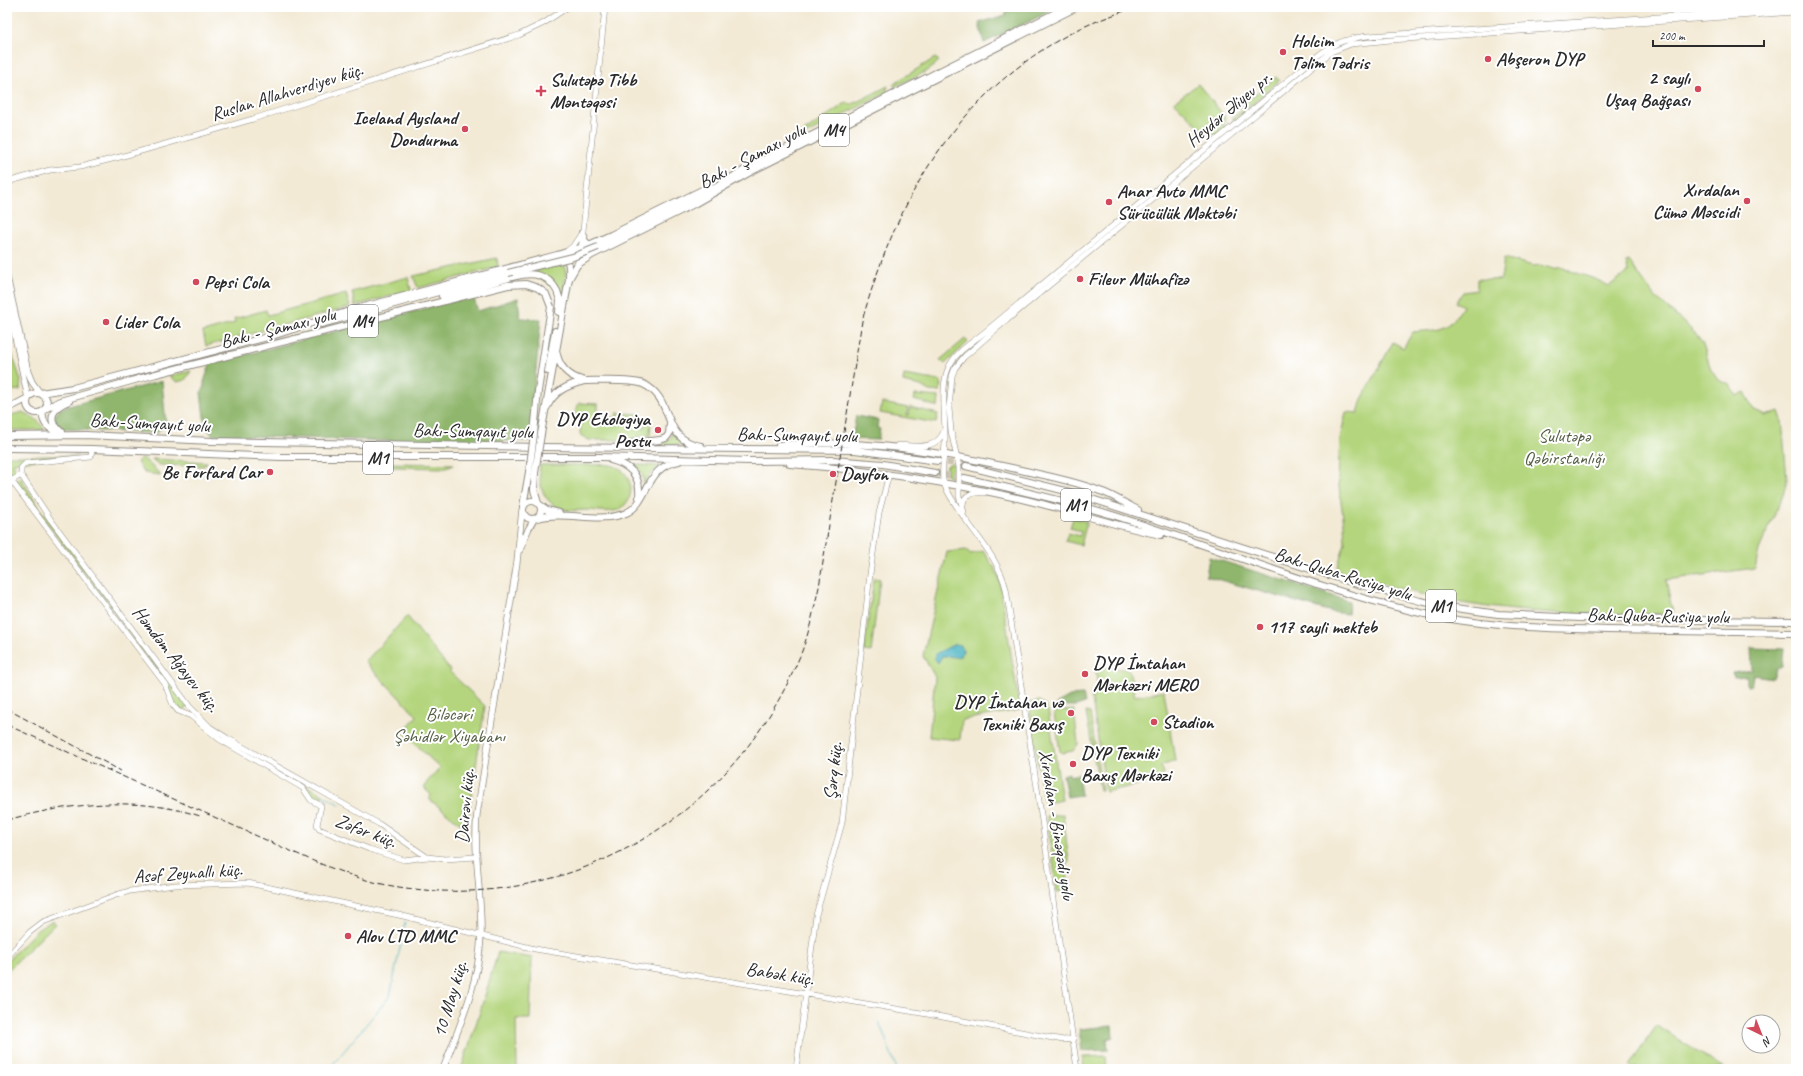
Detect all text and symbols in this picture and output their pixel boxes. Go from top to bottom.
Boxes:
scale bar [1653,22,1764,48]
text: 200 m [1659,28,1686,44]
place label: Holcim Təlim Tədris [1291,29,1371,75]
marker: Holcim Təlim Tədris [1278,47,1288,57]
place label: Abşeron DYP [1496,47,1586,71]
marker: Abşeron DYP [1483,54,1493,64]
street label: Ruslan Allahverdiyev küç. [208,57,366,127]
street label: Heydər Əliyev pr. [1181,66,1277,152]
place label: 2 saylı Uşaq Bağçası [1604,66,1691,112]
place label: Sulutəpə Tibb Məntəqəsi [550,68,638,114]
marker: 2 saylı Uşaq Bağçası [1693,84,1703,94]
marker: Sulutəpə Tibb Məntəqəsi [535,85,547,97]
place label: Iceland Aysland Dondurma [353,106,460,152]
road number: M4 [819,114,849,146]
street label: Bakı - Şamaxı yolu [694,117,811,194]
marker: Iceland Aysland Dondurma [460,124,470,134]
place label: Xırdalan Cümə Məscidi [1653,178,1741,224]
place label: Anar Avto MMC Sürücülük Məktəbi [1117,179,1237,225]
marker: Xırdalan Cümə Məscidi [1742,196,1752,206]
marker: Anar Avto MMC Sürücülük Məktəbi [1104,197,1114,207]
place label: Fileur Mühafizə [1088,267,1190,291]
place label: Pepsi Cola [204,270,271,294]
marker: Fileur Mühafizə [1075,274,1085,284]
marker: Pepsi Cola [191,277,201,287]
street label: Bakı - Şamaxı yolu [218,302,340,354]
road number: M4 [348,305,378,337]
place label: Lider Cola [114,310,181,334]
marker: Lider Cola [101,317,111,327]
place label: DYP Ekologiya Postu [556,407,652,453]
street label: Bakı-Sumqayıt yolu [89,408,213,438]
street label: Bakı-Sumqayıt yolu [413,418,535,444]
street label: Bakı-Sumqayıt yolu [737,422,859,448]
park label: Sulutəpə Qəbirstanlığı [1524,424,1606,470]
marker: DYP Ekologiya Postu [653,425,663,435]
road number: M1 [363,442,393,474]
place label: Be Forfard Car [162,460,264,484]
place label: Dayfon [841,462,889,486]
marker: Be Forfard Car [265,467,275,477]
marker: Dayfon [828,469,838,479]
road number: M1 [1061,489,1091,521]
street label: Bakı-Quba-Rusiya yolu [1271,542,1416,607]
road number: M1 [1426,590,1456,622]
street label: Həmdəm Ağayev küç. [127,601,225,717]
street label: Bakı-Quba-Rusiya yolu [1587,603,1731,629]
place label: 117 sayli mekteb [1268,615,1378,639]
marker: 117 sayli mekteb [1255,622,1265,632]
place label: DYP İmtahan Mərkəzri MERO [1093,651,1200,697]
marker: DYP İmtahan Mərkəzri MERO [1080,669,1090,679]
place label: DYP İmtahan və Texniki Baxış [954,690,1066,736]
park label: Biləcəri Şəhidlər Xiyabanı [393,702,506,748]
marker: DYP İmtahan və Texniki Baxış [1066,708,1076,718]
place label: Stadion [1162,710,1215,734]
marker: Stadion [1149,717,1159,727]
street label: Şərq küç. [818,740,848,801]
place label: DYP Texniki Baxış Mərkəzi [1081,741,1173,787]
street label: Xırdalan - Binəqədi yolu [1033,748,1081,903]
marker: DYP Texniki Baxış Mərkəzi [1068,759,1078,769]
street label: Dairəvi küç. [450,767,480,844]
street label: Zəfər küç. [332,808,400,854]
street label: Asəf Zeynallı küç. [133,857,244,889]
place label: Alov LTD MMC [356,924,458,948]
marker: Alov LTD MMC [343,931,353,941]
street label: Babək küç. [744,957,816,991]
street label: 10 May küç. [427,958,473,1040]
north arrow [1741,1014,1781,1054]
text: N [1759,1034,1775,1050]

